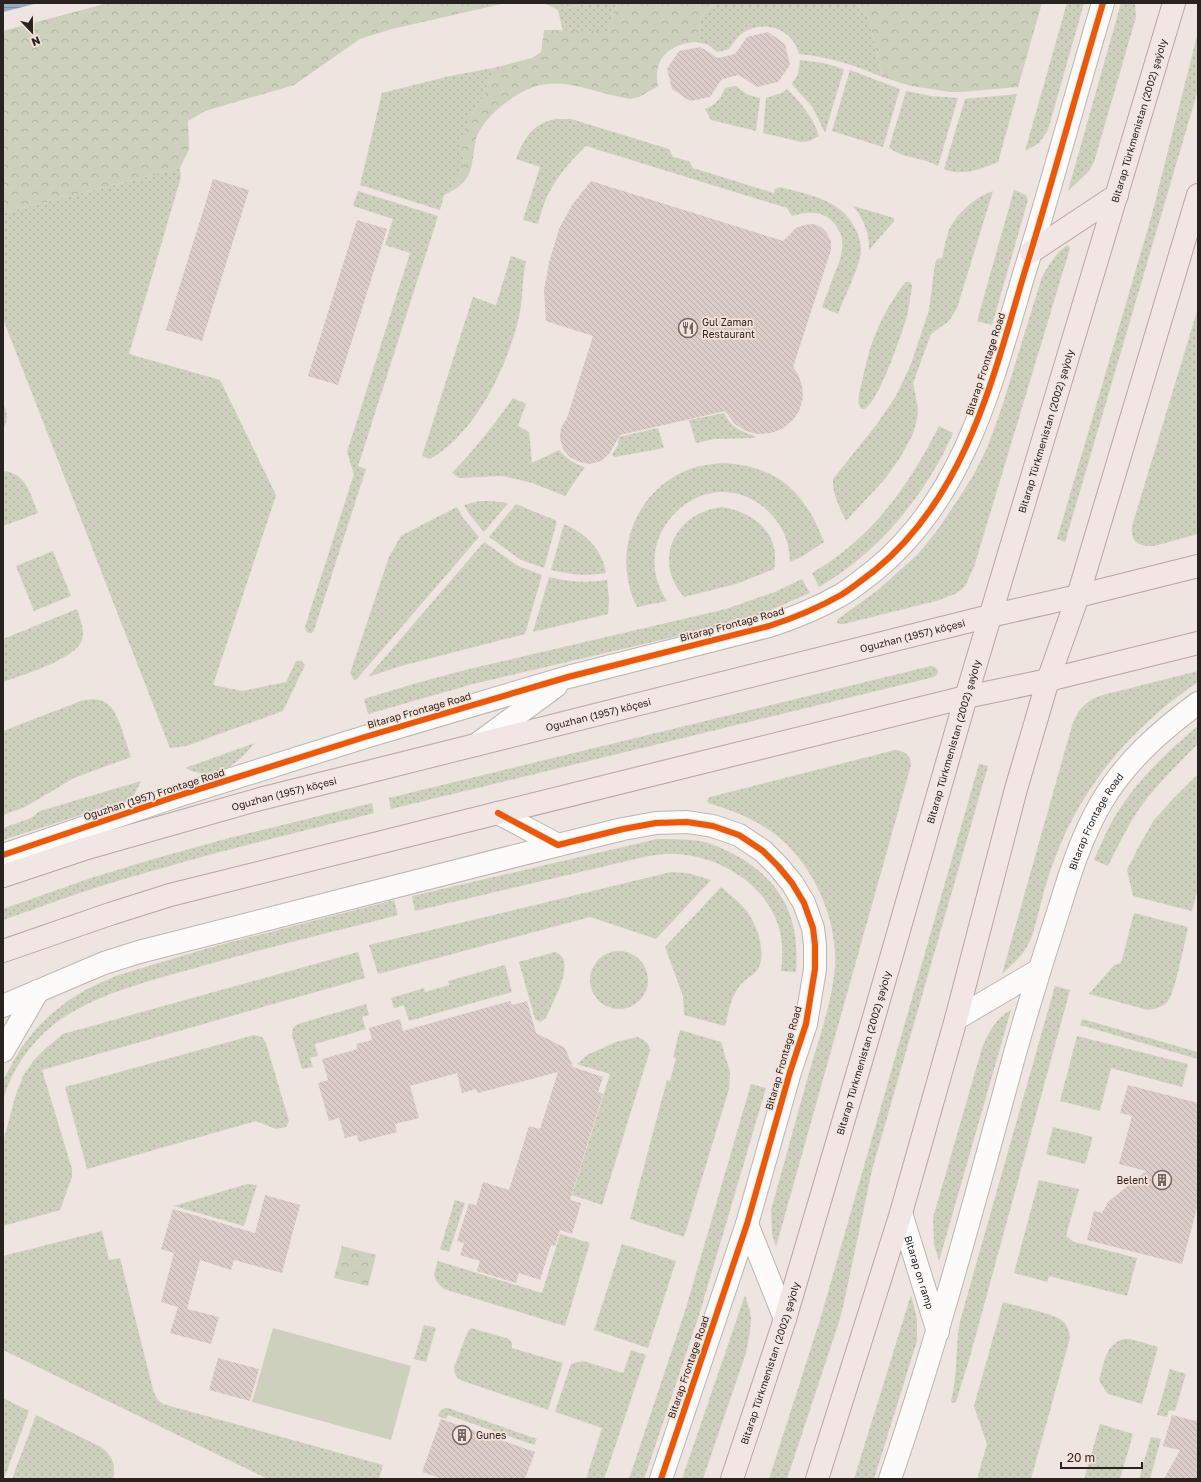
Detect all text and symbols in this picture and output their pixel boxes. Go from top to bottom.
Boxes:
north arrow [12,12,52,52]
text: N [30,34,42,49]
street label: Bitarap Türkmenistan (2002) şaýoly [1109,37,1169,204]
street label: Bitarap Frontage Road [963,311,1007,417]
place label: Gul Zaman Restaurant [702,316,755,340]
restaurant icon: Gul Zaman Restaurant [677,317,699,339]
street label: Bitarap Türkmenistan (2002) şaýoly [1016,347,1076,514]
street label: Bitarap Frontage Road [679,604,785,644]
street label: Oguzhan (1957) köçesi [859,616,966,654]
street label: Bitarap Türkmenistan (2002) şaýoly [924,658,983,825]
street label: Bitarap Frontage Road [366,689,472,731]
street label: Oguzhan (1957) köçesi [544,695,652,733]
street label: Oguzhan (1957) Frontage Road [82,765,226,823]
street label: Bitarap Frontage Road [1066,771,1126,871]
street label: Oguzhan (1957) köçesi [230,774,338,813]
street label: Bitarap Türkmenistan (2002) şaýoly [834,969,893,1136]
street label: Bitarap Frontage Road [762,1005,804,1111]
building icon: Belent [1151,1169,1173,1191]
place label: Belent [1117,1174,1148,1186]
street label: Bitarap on ramp [902,1234,936,1310]
street label: Bitarap Türkmenistan (2002) şaýoly [738,1280,802,1446]
street label: Bitarap Frontage Road [665,1314,711,1420]
building icon: Gunes [451,1424,473,1446]
place label: Gunes [476,1429,506,1441]
scale bar [1061,1444,1142,1470]
text: 20 m [1067,1450,1095,1465]

